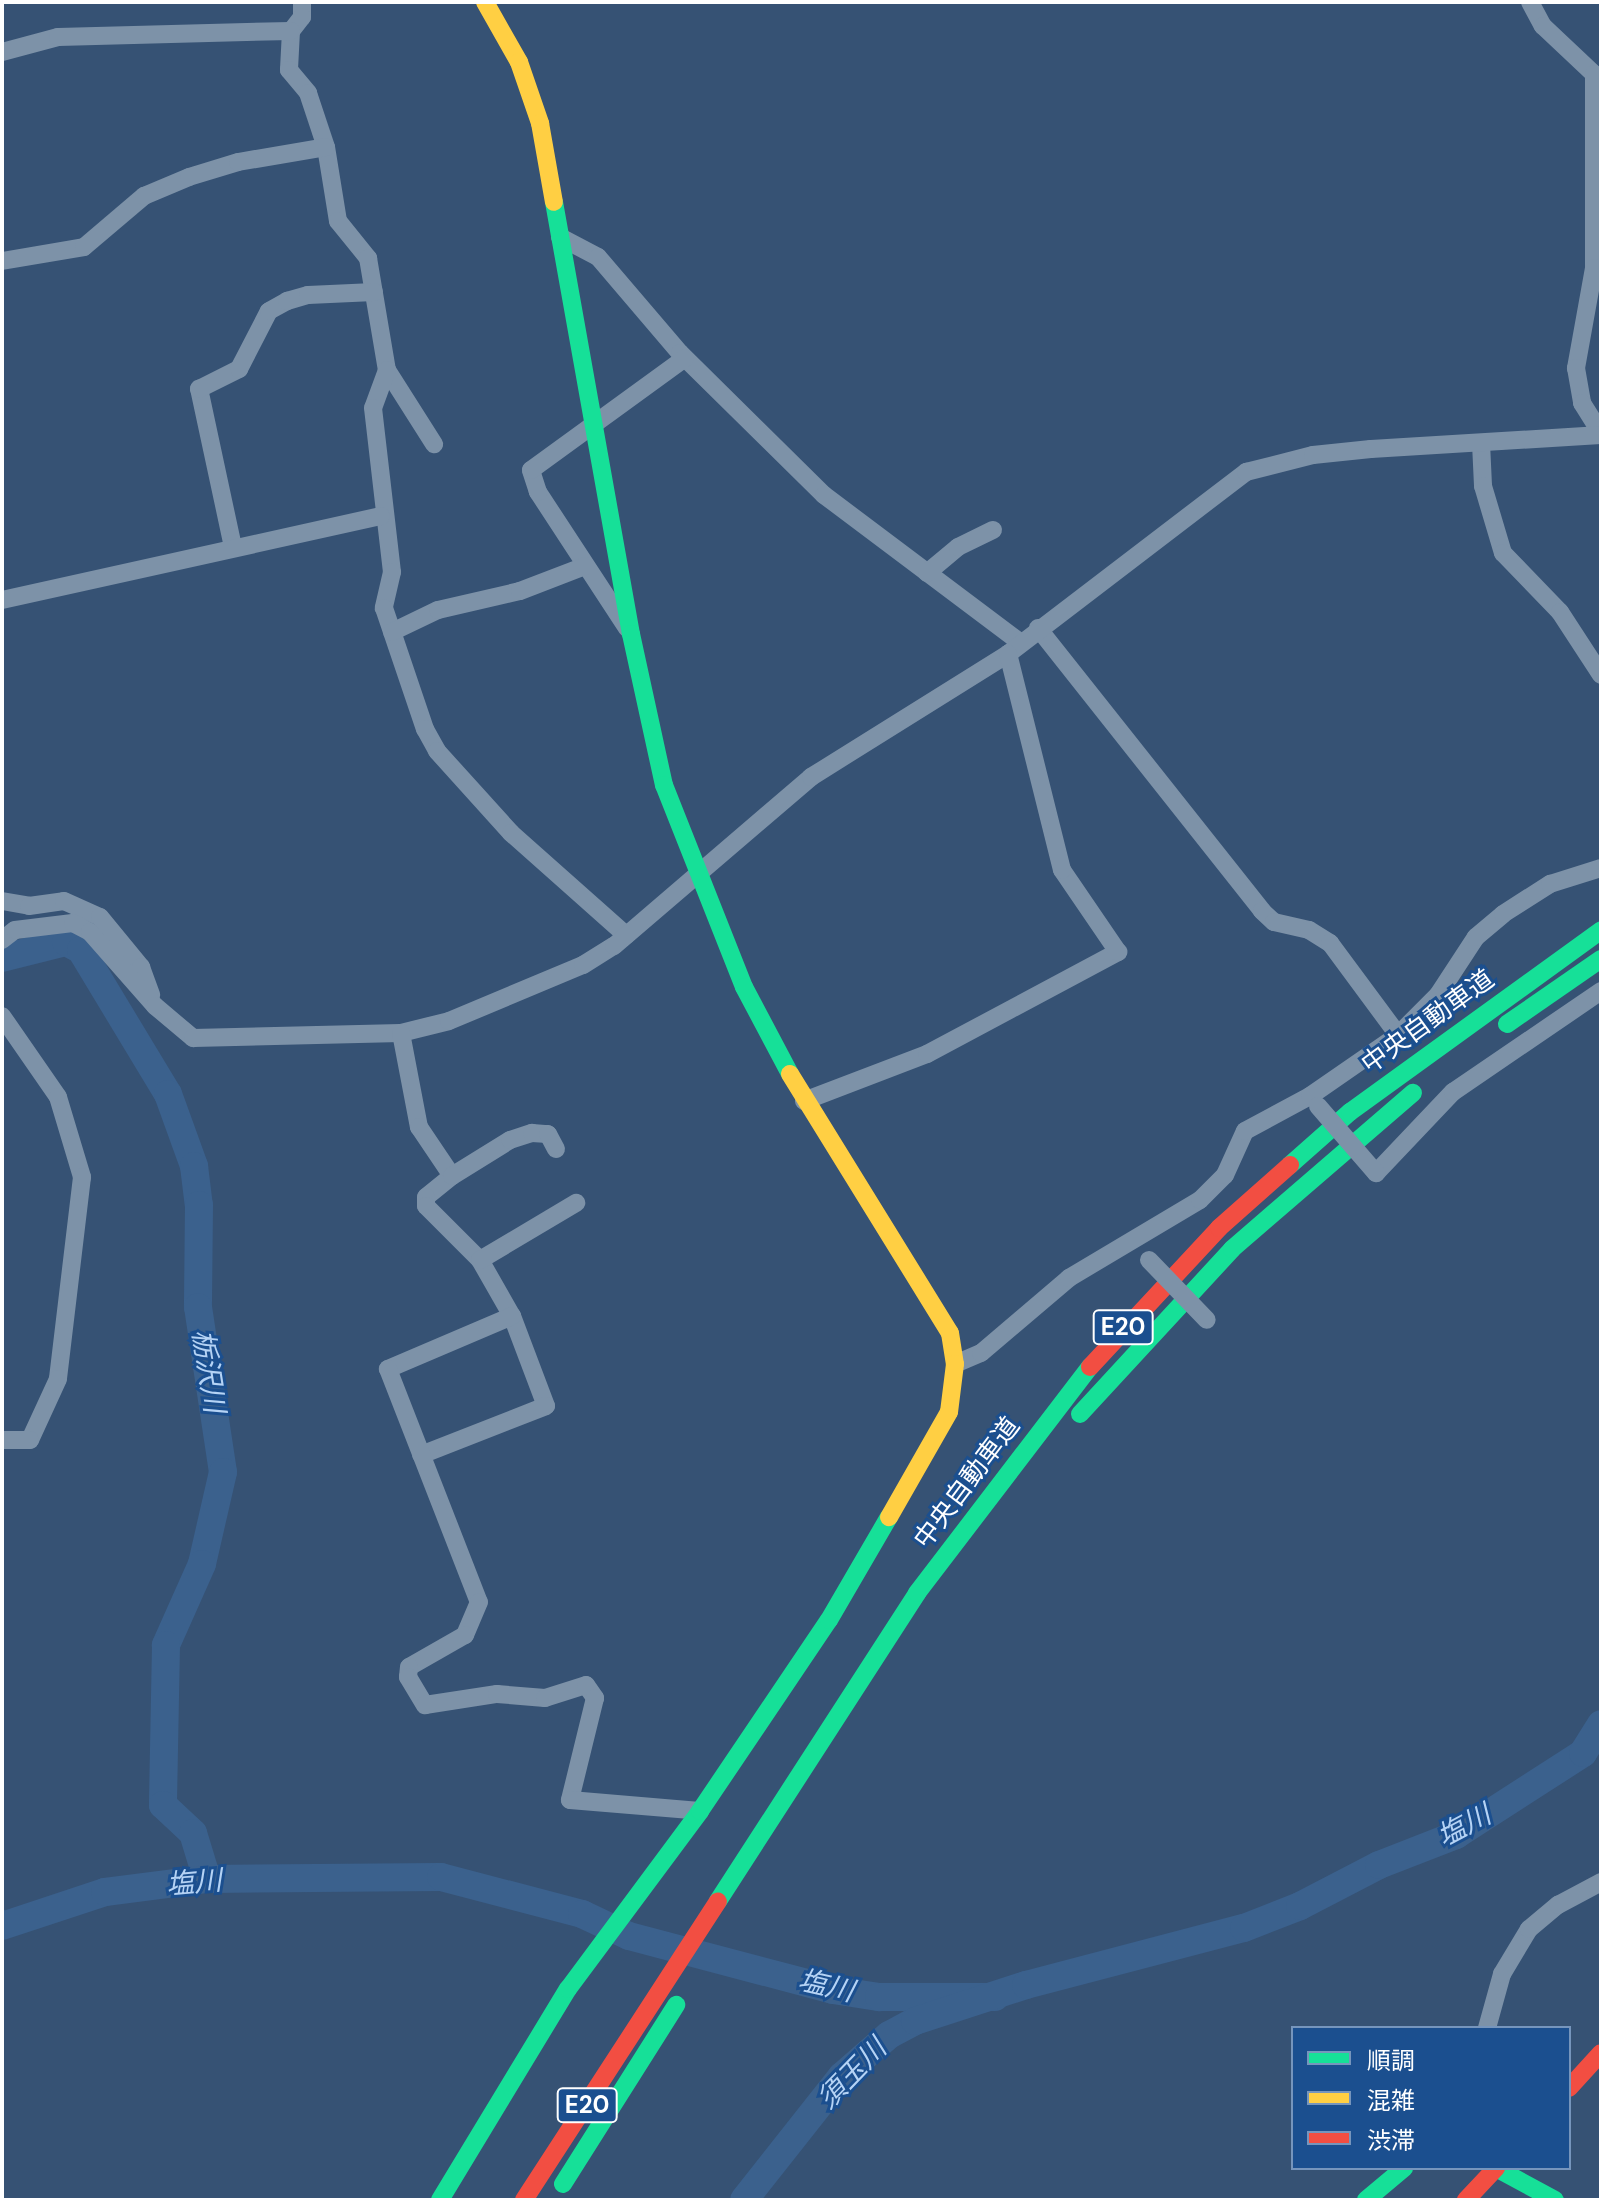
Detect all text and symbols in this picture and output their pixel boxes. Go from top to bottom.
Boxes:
street label: 中央自動車道 [1356,964,1500,1080]
road number: E20 [1091,1307,1155,1347]
water label: 栃沢川 [185,1327,231,1415]
street label: 中央自動車道 [908,1411,1026,1555]
water label: 塩川 [1431,1798,1497,1854]
water label: 塩川 [165,1864,223,1902]
water label: 塩川 [795,1963,857,2009]
legend [1291,2026,1571,2170]
water label: 須玉川 [811,2032,893,2116]
text: 順調 [1367,2045,1415,2076]
road number: E20 [555,2085,619,2125]
text: 混雑 [1367,2085,1415,2116]
text: 渋滞 [1367,2125,1415,2156]

